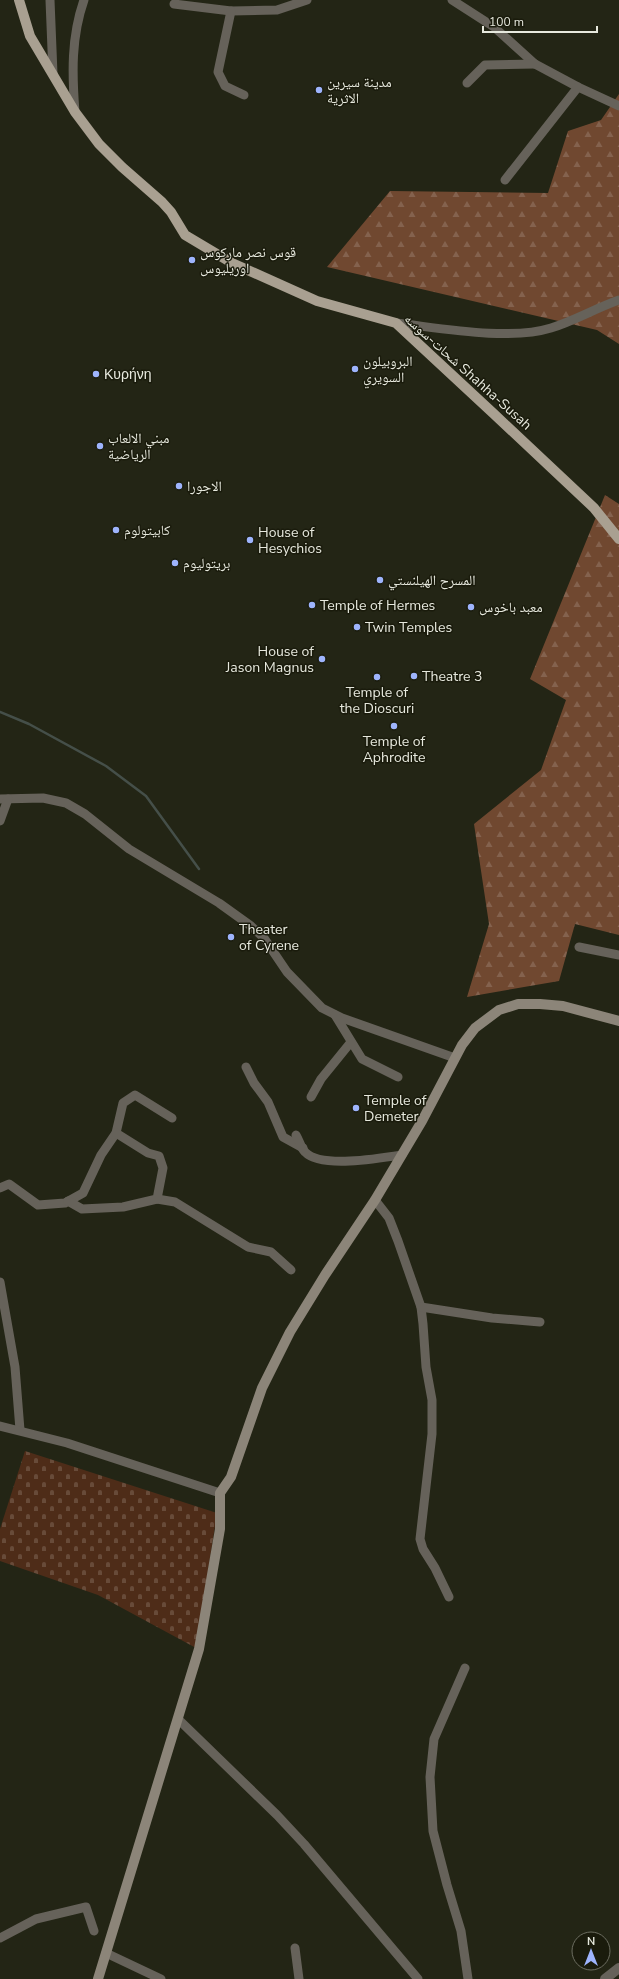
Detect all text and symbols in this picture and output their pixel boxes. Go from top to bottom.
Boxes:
scale bar [483,8,597,34]
text: 100 m [489,14,524,30]
place label: مدينة سيرين الاثرية [327,73,392,108]
marker: مدينة سيرين الاثرية [314,85,324,95]
place label: قوس نصر ماركوس اوريليوس [200,243,296,278]
marker: قوس نصر ماركوس اوريليوس [187,255,197,265]
street label: شحات-سوسه Shahha-Susah [400,310,536,434]
place label: البروبيلون السويري [363,352,413,388]
marker: البروبيلون السويري [350,364,360,374]
place label: Κυρήνη [104,365,152,384]
marker: Κυρήνη [91,369,101,379]
place label: مبني الالعاب الرياضية [108,429,169,464]
marker: مبني الالعاب الرياضية [95,441,105,451]
place label: الاجورا [187,477,222,496]
marker: الاجورا [174,481,184,491]
place label: كابيتولوم [124,521,170,540]
place label: House of Hesychios [258,523,322,558]
marker: كابيتولوم [111,525,121,535]
marker: House of Hesychios [245,535,255,545]
place label: بريتوليوم [183,554,230,573]
marker: بريتوليوم [170,558,180,568]
place label: المسرح الهيلنستي [388,571,476,591]
marker: المسرح الهيلنستي [375,575,385,585]
place label: Temple of Hermes [320,596,436,615]
place label: معبد باخوس [479,598,543,617]
marker: Temple of Hermes [307,600,317,610]
marker: معبد باخوس [466,602,476,612]
place label: Twin Temples [365,618,453,637]
marker: Twin Temples [352,622,362,632]
place label: House of Jason Magnus [225,642,314,677]
marker: House of Jason Magnus [317,654,327,664]
place label: Theatre 3 [422,667,483,686]
marker: Theatre 3 [409,671,419,681]
marker: Temple of the Dioscuri [372,672,382,682]
place label: Temple of the Dioscuri [340,683,414,718]
marker: Temple of Aphrodite [389,721,399,731]
place label: Temple of Aphrodite [363,732,426,767]
place label: Theater of Cyrene [239,920,299,955]
marker: Theater of Cyrene [226,932,236,942]
place label: Temple of Demeter [364,1091,427,1126]
marker: Temple of Demeter [351,1103,361,1113]
north arrow [571,1931,611,1971]
text: N [587,1934,595,1949]

